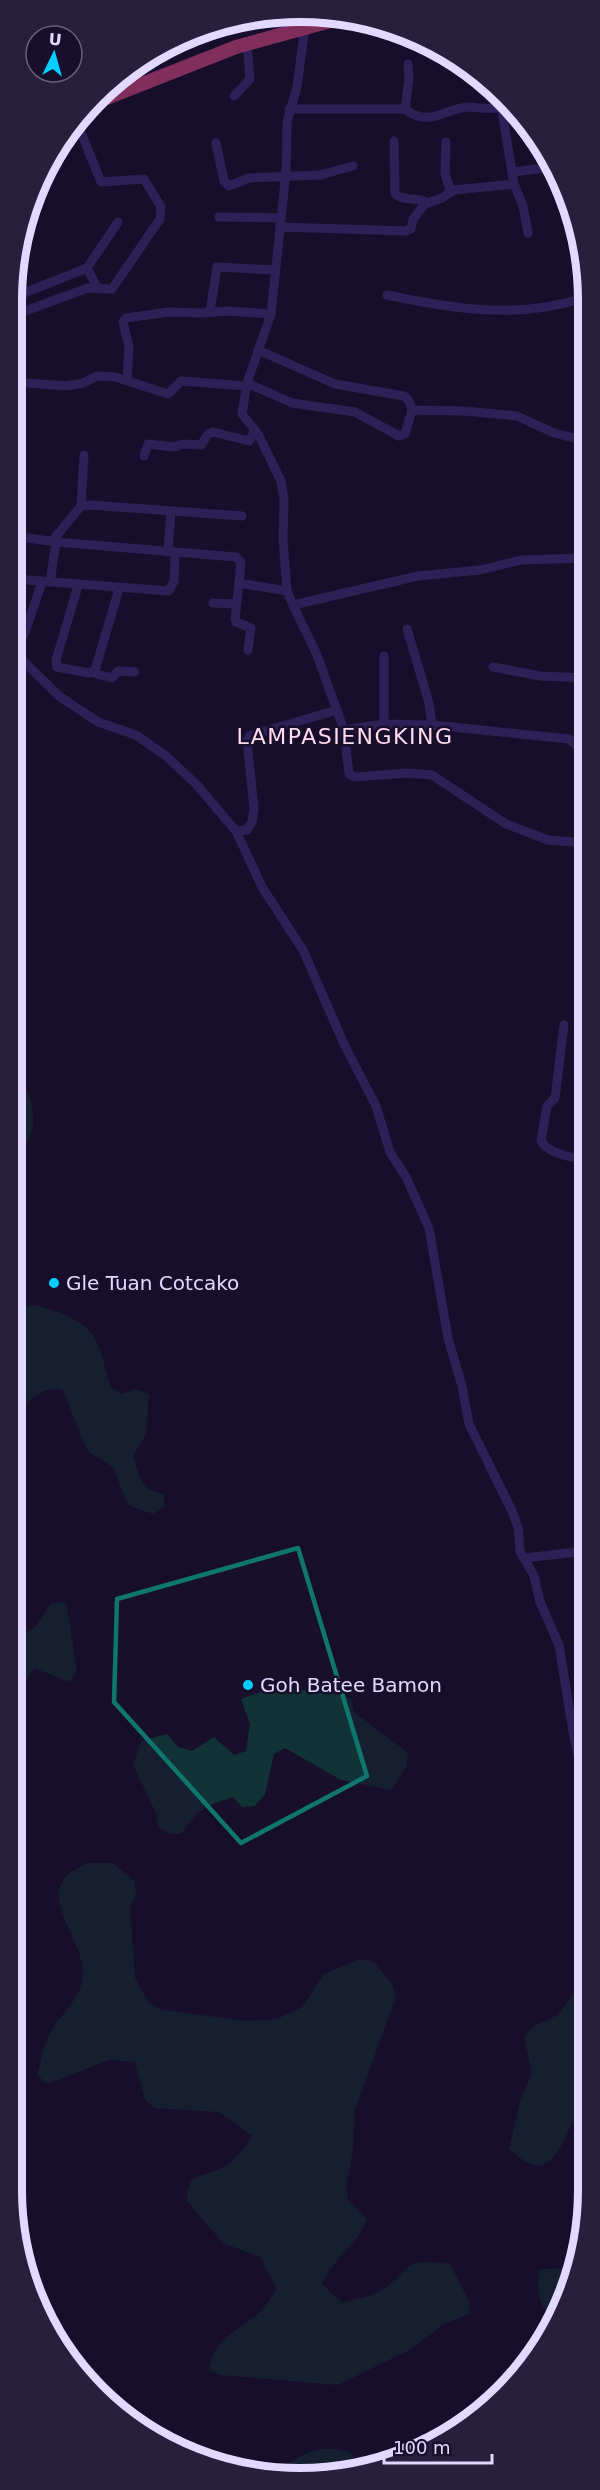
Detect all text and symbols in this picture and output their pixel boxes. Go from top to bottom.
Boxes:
north arrow [24,24,84,84]
text: U [48,30,63,50]
district label: LAMPASIENGKING [237,724,453,749]
place label: Gle Tuan Cotcako [66,1271,239,1295]
marker: Gle Tuan Cotcako [47,1276,61,1290]
place label: Goh Batee Bamon [260,1673,442,1697]
marker: Goh Batee Bamon [241,1678,255,1692]
scale bar [384,2427,492,2465]
text: 100 m [393,2437,451,2458]

